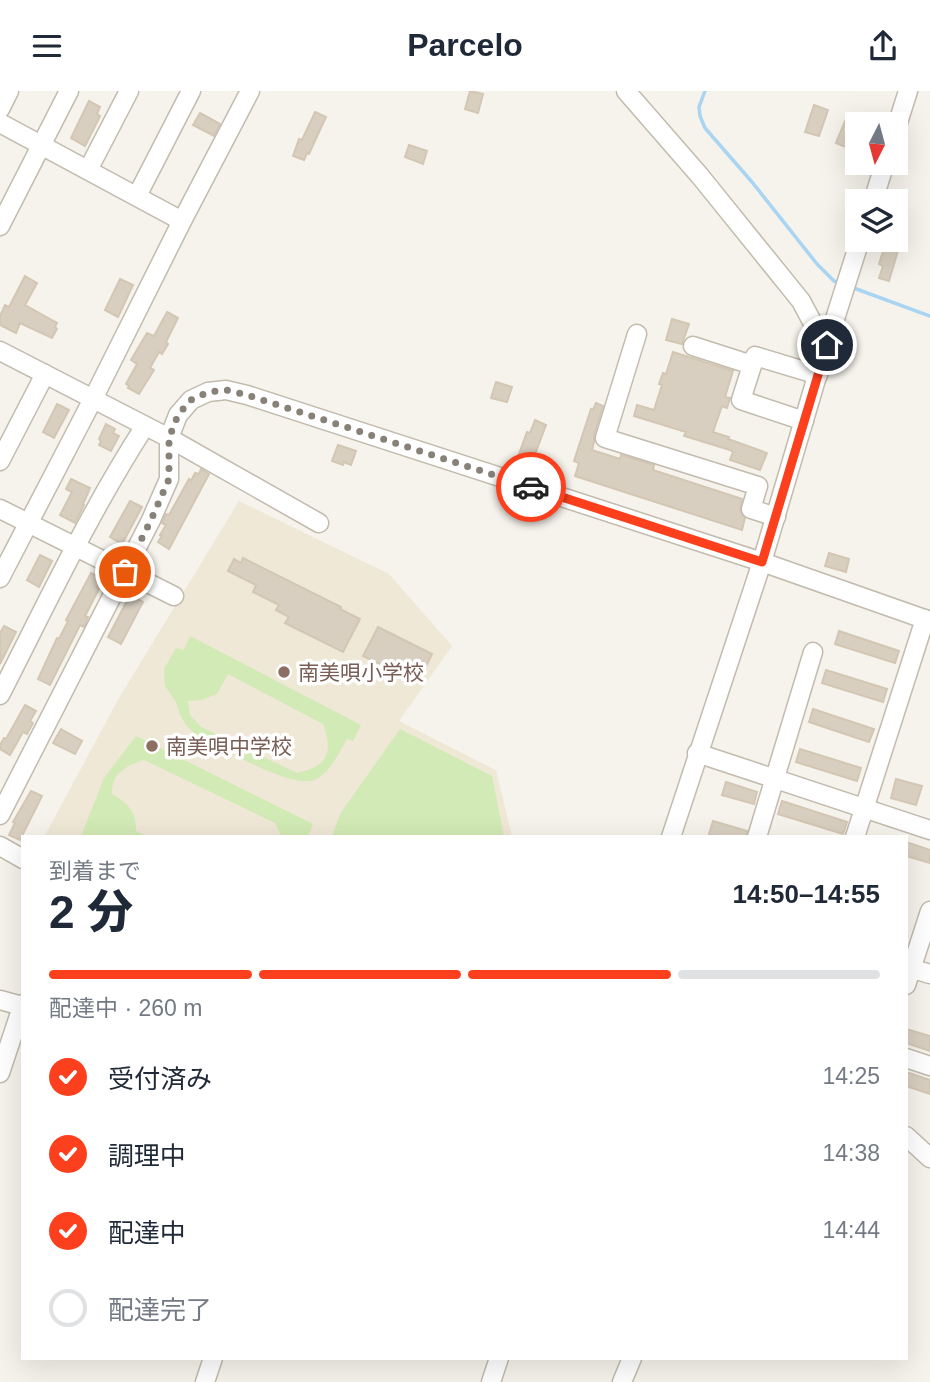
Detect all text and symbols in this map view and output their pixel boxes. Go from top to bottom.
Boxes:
icon: menu [28,27,66,65]
text: Parcelo [407,27,523,63]
icon: share [864,27,902,65]
north arrow [845,112,908,175]
map controls [845,112,908,252]
button: layers [845,189,908,252]
pin [797,315,857,375]
icon: home [808,326,846,364]
courier [496,452,566,522]
icon: car [512,468,550,506]
pin [95,542,155,602]
icon: bag [106,553,144,591]
place label: 南美唄小学校 [298,661,424,684]
marker: 南美唄小学校 [276,664,292,680]
place label: 南美唄中学校 [166,735,292,758]
marker: 南美唄中学校 [144,738,160,754]
text: 到着まで [49,858,141,884]
text: 14:50–14:55 [733,879,880,909]
text: 2 分 [49,886,133,938]
text: 配達中 · 260 m [49,995,202,1021]
icon: check [49,1058,87,1096]
text: 14:25 [822,1063,880,1089]
text: 受付済み [108,1064,212,1094]
icon: check [49,1135,87,1173]
text: 14:38 [822,1140,880,1166]
text: 調理中 [108,1141,186,1171]
icon: check [49,1212,87,1250]
text: 14:44 [822,1217,880,1243]
text: 配達中 [108,1218,186,1248]
text: 配達完了 [108,1295,212,1325]

